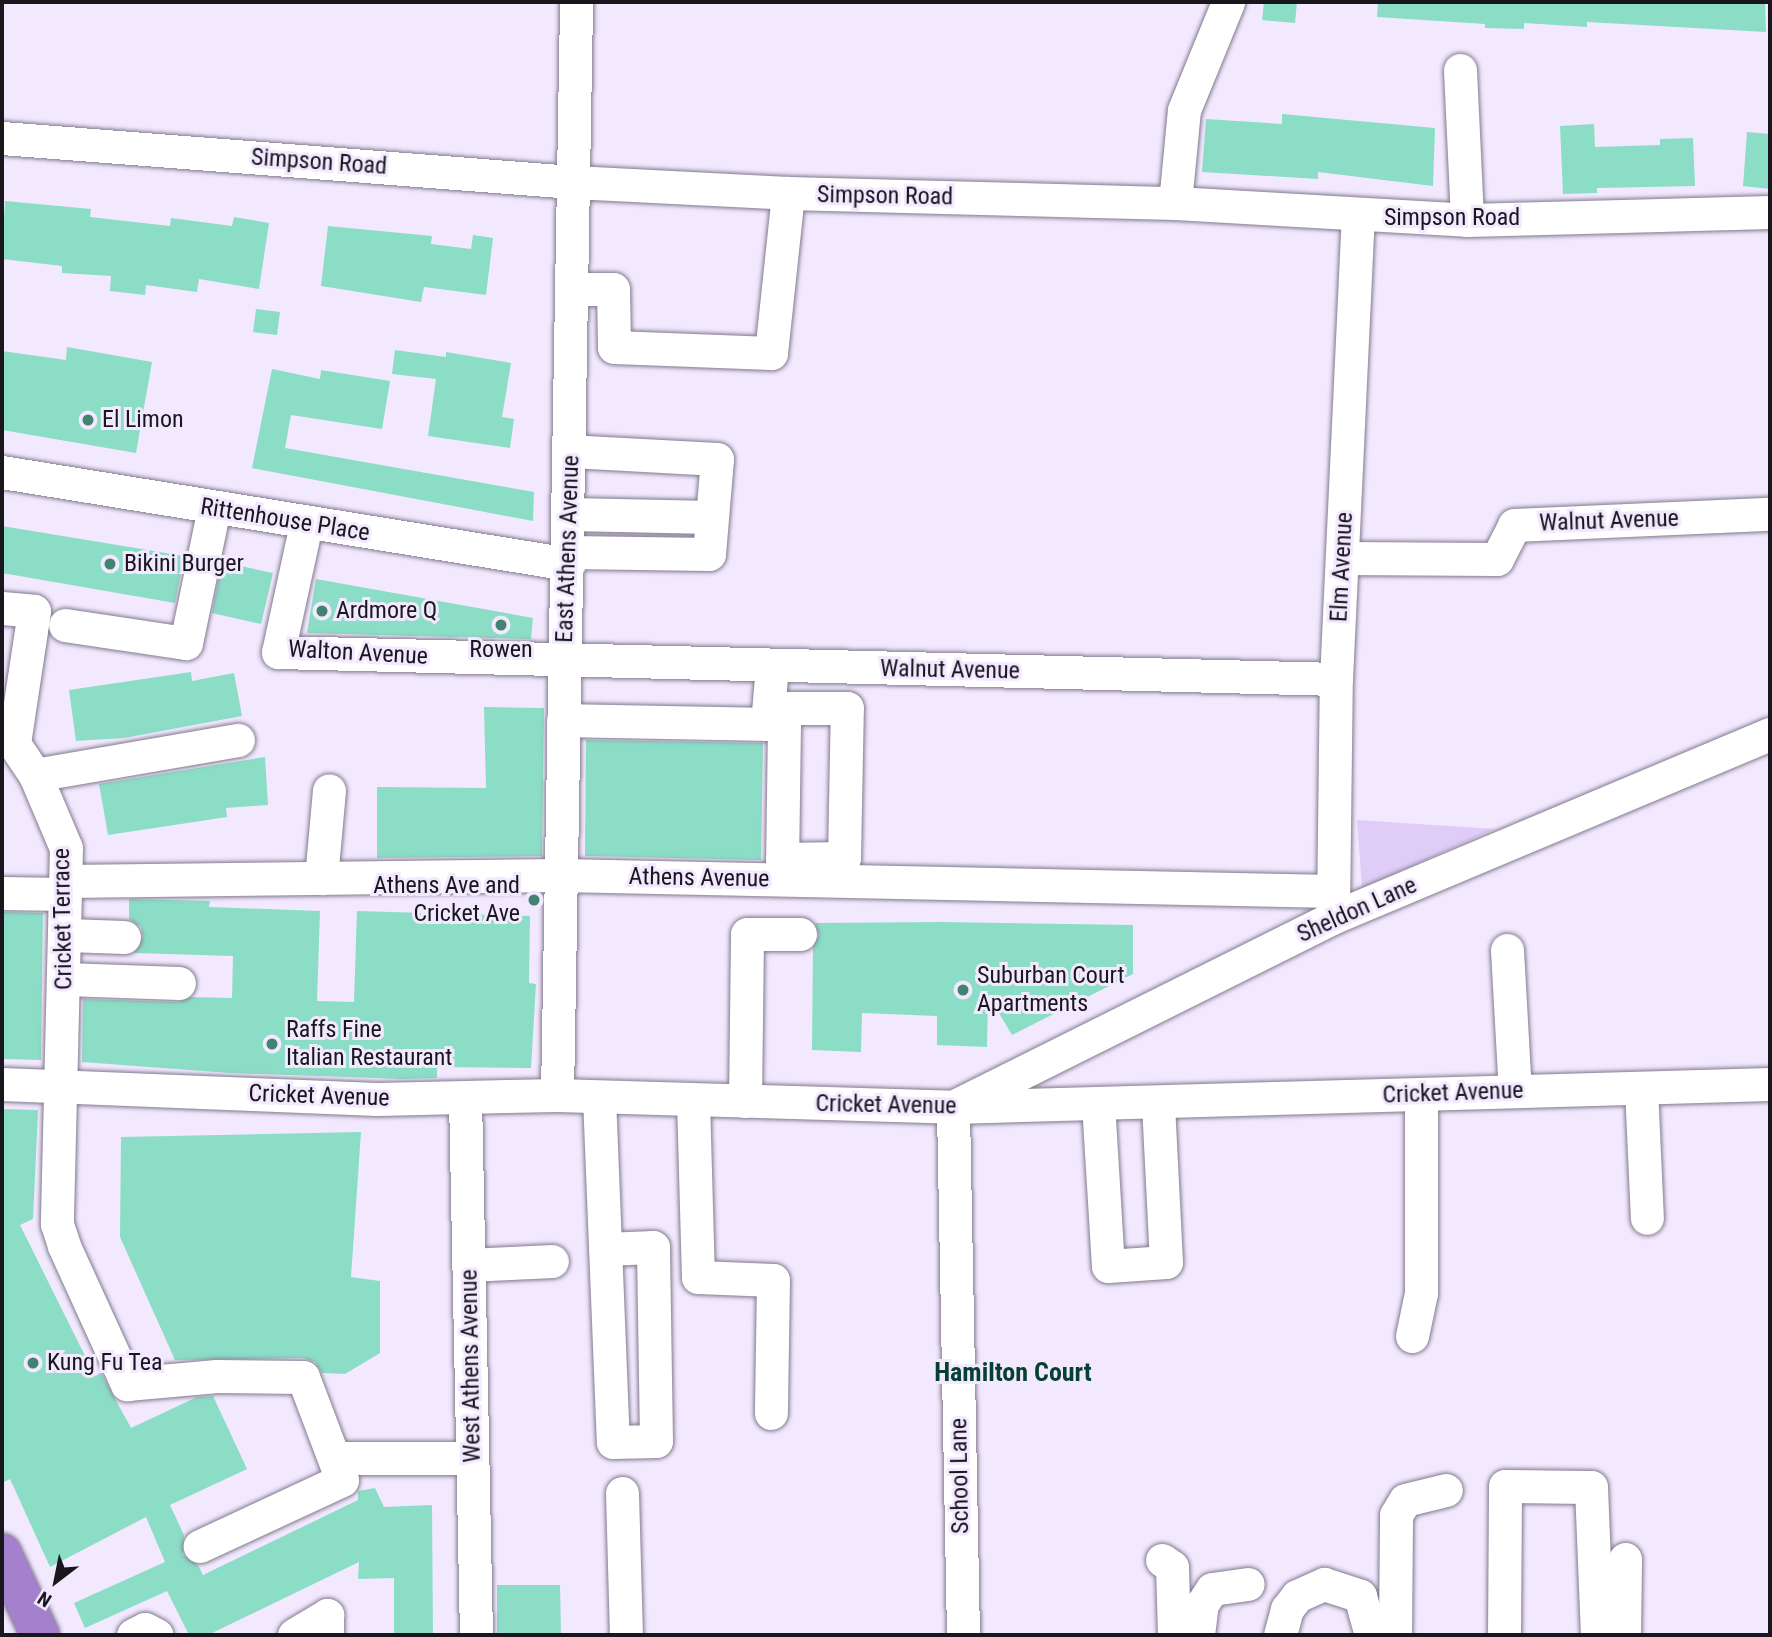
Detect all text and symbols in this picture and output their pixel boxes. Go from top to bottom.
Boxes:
street label: Simpson Road [250,143,388,181]
street label: Simpson Road [817,180,953,212]
street label: Simpson Road [1384,204,1520,232]
place label: El Limon [102,406,184,434]
marker: El Limon [80,412,96,428]
street label: East Athens Avenue [550,455,586,643]
street label: Rittenhouse Place [198,492,372,548]
street label: Walnut Avenue [1539,504,1679,538]
street label: Elm Avenue [1325,511,1359,623]
place label: Bikini Burger [124,550,244,578]
marker: Bikini Burger [102,556,118,572]
place label: Ardmore Q [336,597,437,625]
marker: Ardmore Q [314,603,330,619]
marker: Rowen [493,617,509,633]
street label: Walton Avenue [287,635,429,671]
place label: Rowen [469,636,533,664]
street label: Walnut Avenue [880,654,1020,686]
street label: Cricket Terrace [47,847,79,991]
street label: Athens Avenue [628,862,770,894]
street label: Sheldon Lane [1293,871,1421,949]
place label: Athens Ave and Cricket Ave [373,872,520,928]
marker: Athens Ave and Cricket Ave [526,892,542,908]
place label: Suburban Court Apartments [977,962,1125,1018]
marker: Suburban Court Apartments [955,982,971,998]
place label: Raffs Fine Italian Restaurant [286,1016,452,1072]
marker: Raffs Fine Italian Restaurant [264,1036,280,1052]
street label: Cricket Avenue [1382,1076,1524,1110]
street label: Cricket Avenue [248,1079,390,1113]
street label: Cricket Avenue [815,1089,957,1121]
street label: West Athens Avenue [455,1269,487,1463]
place label: Kung Fu Tea [47,1349,163,1377]
marker: Kung Fu Tea [25,1355,41,1371]
district label: Hamilton Court [934,1357,1092,1389]
street label: School Lane [945,1418,975,1534]
north arrow [21,1546,91,1616]
text: N [34,1586,56,1612]

